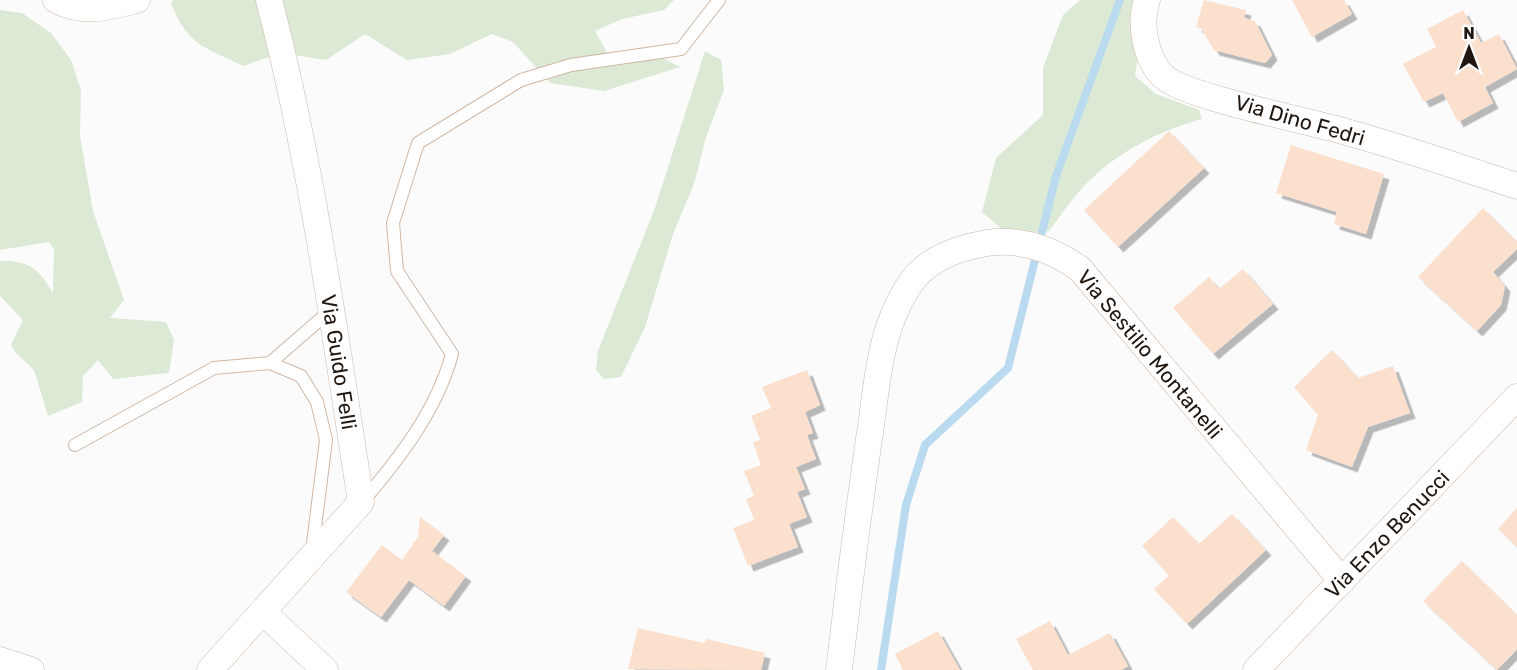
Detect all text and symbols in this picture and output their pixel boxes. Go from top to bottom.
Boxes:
north arrow [1439,18,1499,78]
text: N [1463,24,1475,43]
street label: Via Dino Fedri [1232,89,1368,151]
street label: Via Sestilio Montanelli [1072,265,1228,443]
street label: Via Guido Felli [316,293,362,431]
street label: Via Enzo Benucci [1320,465,1454,603]

